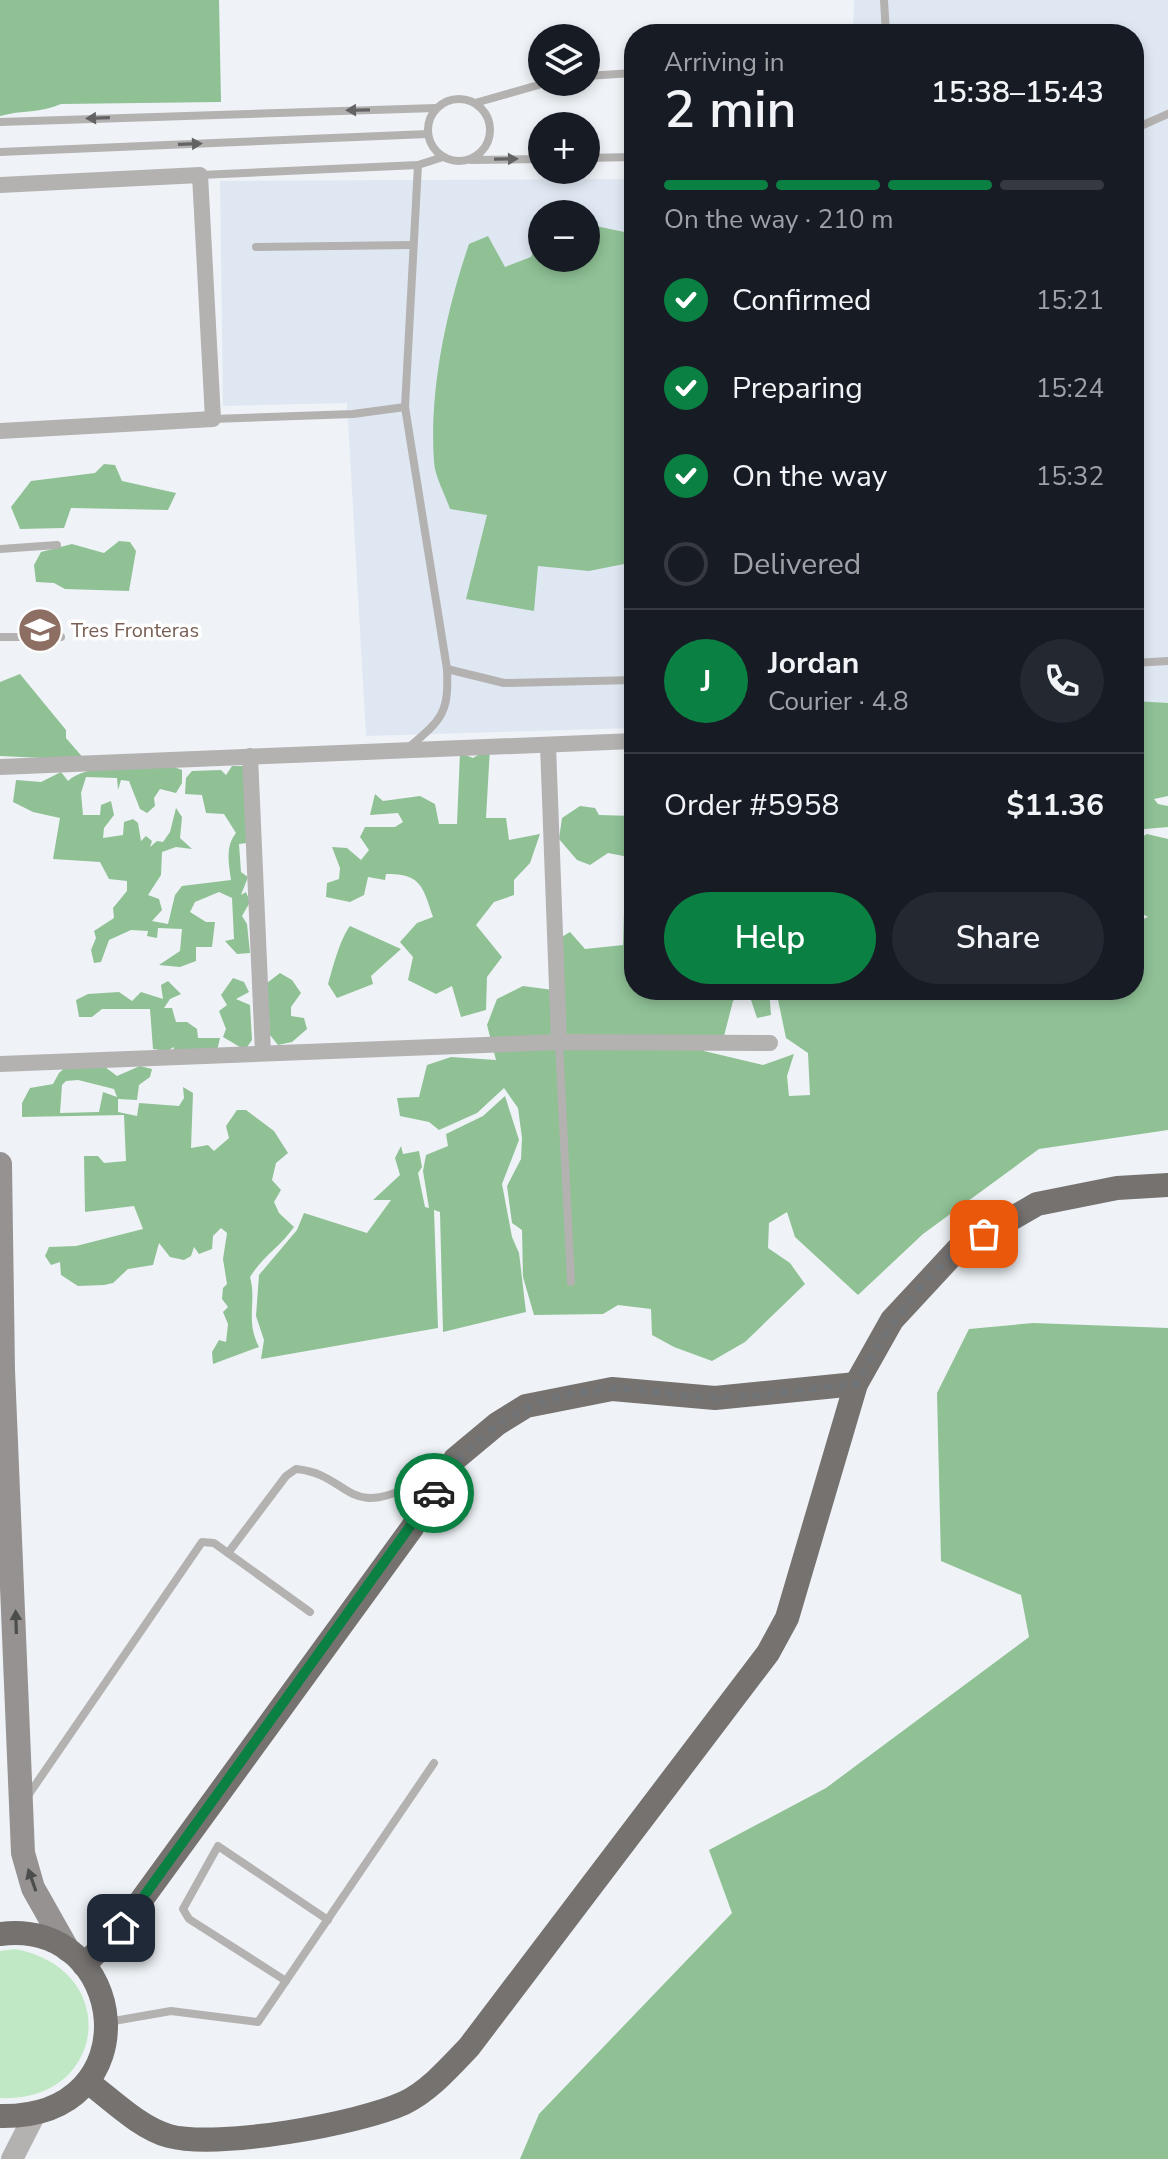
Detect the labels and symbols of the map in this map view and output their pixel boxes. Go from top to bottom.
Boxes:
one-way arrow [345,104,370,116]
one-way arrow [85,112,110,125]
one-way arrow [178,137,203,150]
one-way arrow [494,153,519,165]
school or university icon: Tres Fronteras [16,606,64,654]
place label: Tres Fronteras [71,617,199,644]
pin [950,1200,1018,1268]
courier [394,1453,474,1533]
one-way arrow [9,1609,22,1634]
one-way arrow [25,1868,37,1892]
pin [87,1894,155,1962]

